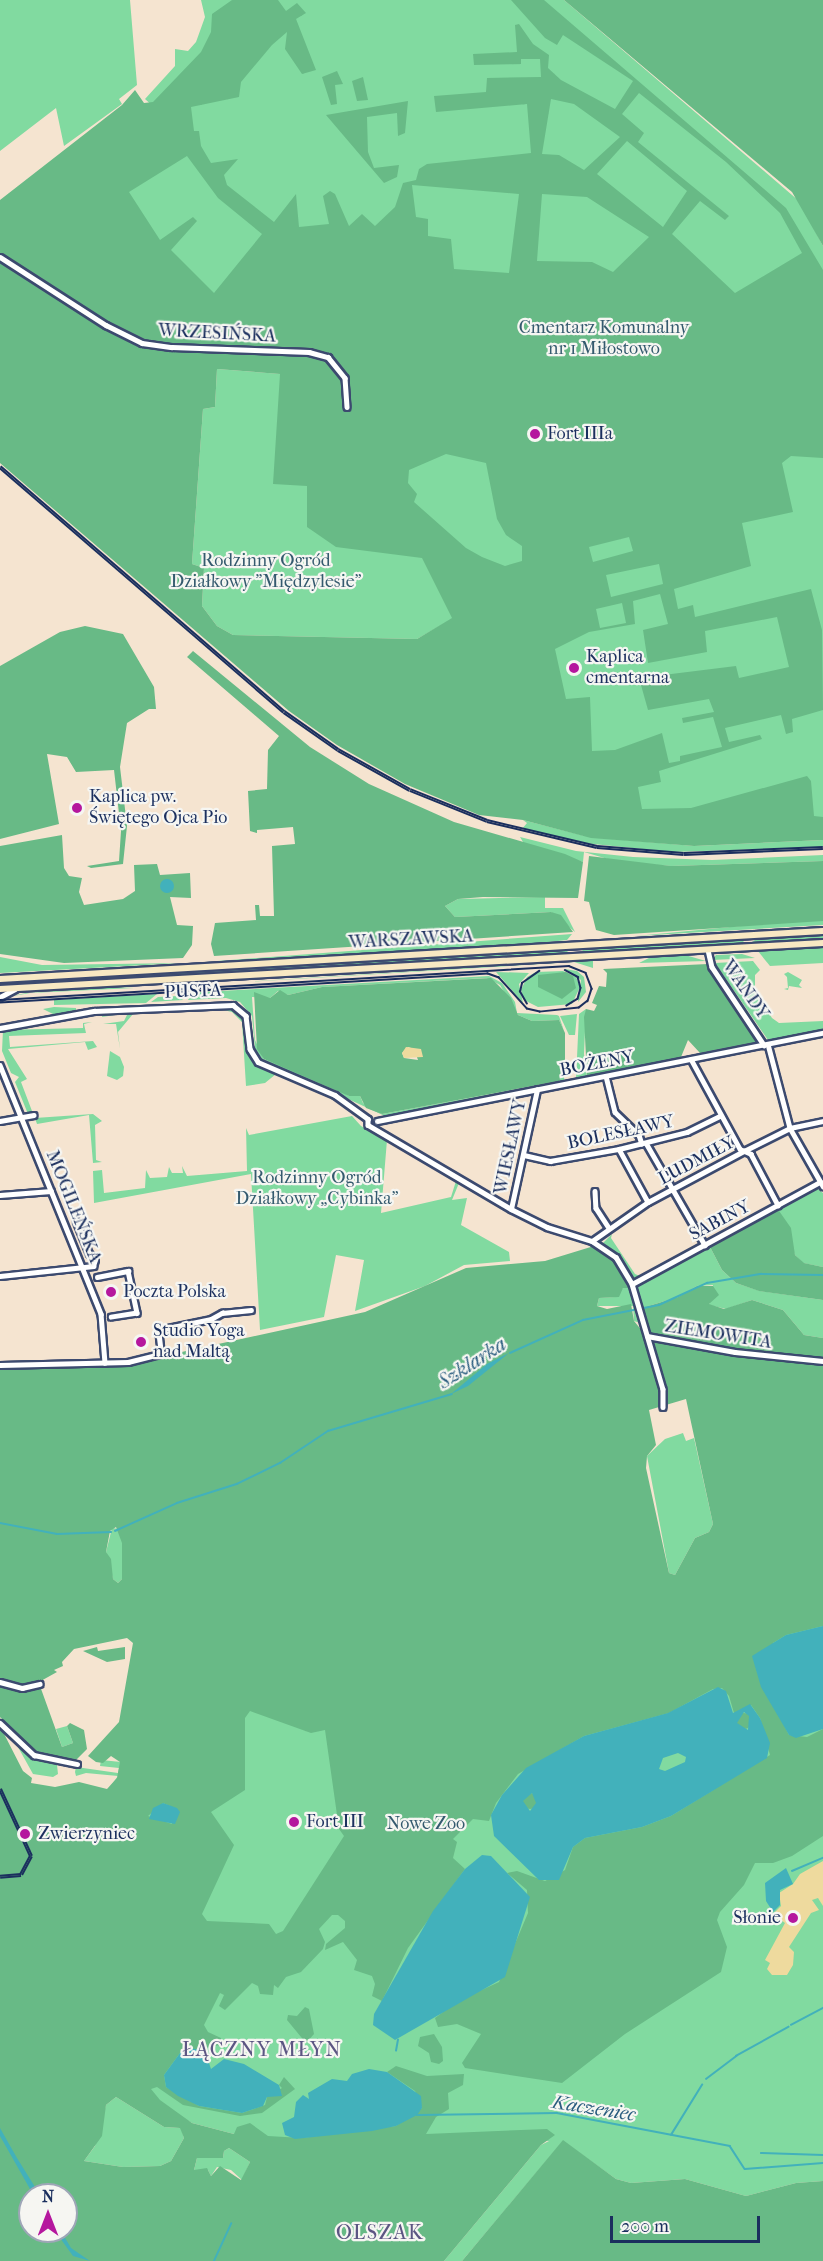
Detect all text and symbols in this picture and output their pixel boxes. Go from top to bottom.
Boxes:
park label: Cmentarz Komunalny nr 1 Miłostowo [519,318,689,360]
street label: WRZESIŃSKA [158,320,276,348]
place label: Fort IIIa [547,423,613,445]
marker: Fort IIIa [528,427,542,441]
park label: Rodzinny Ogród Działkowy "Międzylesie" [170,551,362,594]
place label: Kaplica cmentarna [586,647,669,690]
marker: Kaplica cmentarna [567,661,581,675]
place label: Kaplica pw. Świętego Ojca Pio [89,787,227,830]
marker: Kaplica pw. Świętego Ojca Pio [70,801,84,815]
street label: WARSZAWSKA [348,926,474,954]
street label: WANDY [717,956,773,1024]
street label: PUSTA [164,980,222,1004]
street label: BOŻENY [558,1046,636,1082]
street label: WIESŁAWY [490,1097,532,1197]
street label: BOLESŁAWY [566,1111,676,1155]
street label: LUDMIŁY [655,1132,739,1190]
street label: MOGILEŃSKA [41,1147,105,1267]
park label: Rodzinny Ogród Działkowy „Cybinka” [236,1168,398,1210]
street label: SABINY [686,1196,754,1246]
place label: Poczta Polska [123,1281,226,1303]
marker: Poczta Polska [104,1285,118,1299]
street label: ZIEMOWITA [663,1316,773,1354]
place label: Studio Yoga nad Maltą [153,1321,244,1364]
water label: Szklarka [433,1332,511,1394]
marker: Studio Yoga nad Maltą [134,1335,148,1349]
place label: Fort III [306,1811,364,1833]
park label: Nowe Zoo [387,1813,465,1835]
marker: Fort III [287,1815,301,1829]
place label: Zwierzyniec [38,1823,135,1845]
marker: Zwierzyniec [16,1825,34,1843]
place label: Słonie [733,1907,781,1929]
marker: Słonie [786,1911,800,1925]
district label: ŁĄCZNY MŁYN [182,2037,342,2061]
water label: Kaczeniec [551,2090,637,2126]
north arrow [18,2183,78,2243]
text: N [42,2187,54,2206]
scale bar [613,2204,763,2242]
text: 200 m [621,2216,669,2237]
district label: OLSZAK [336,2220,424,2244]

